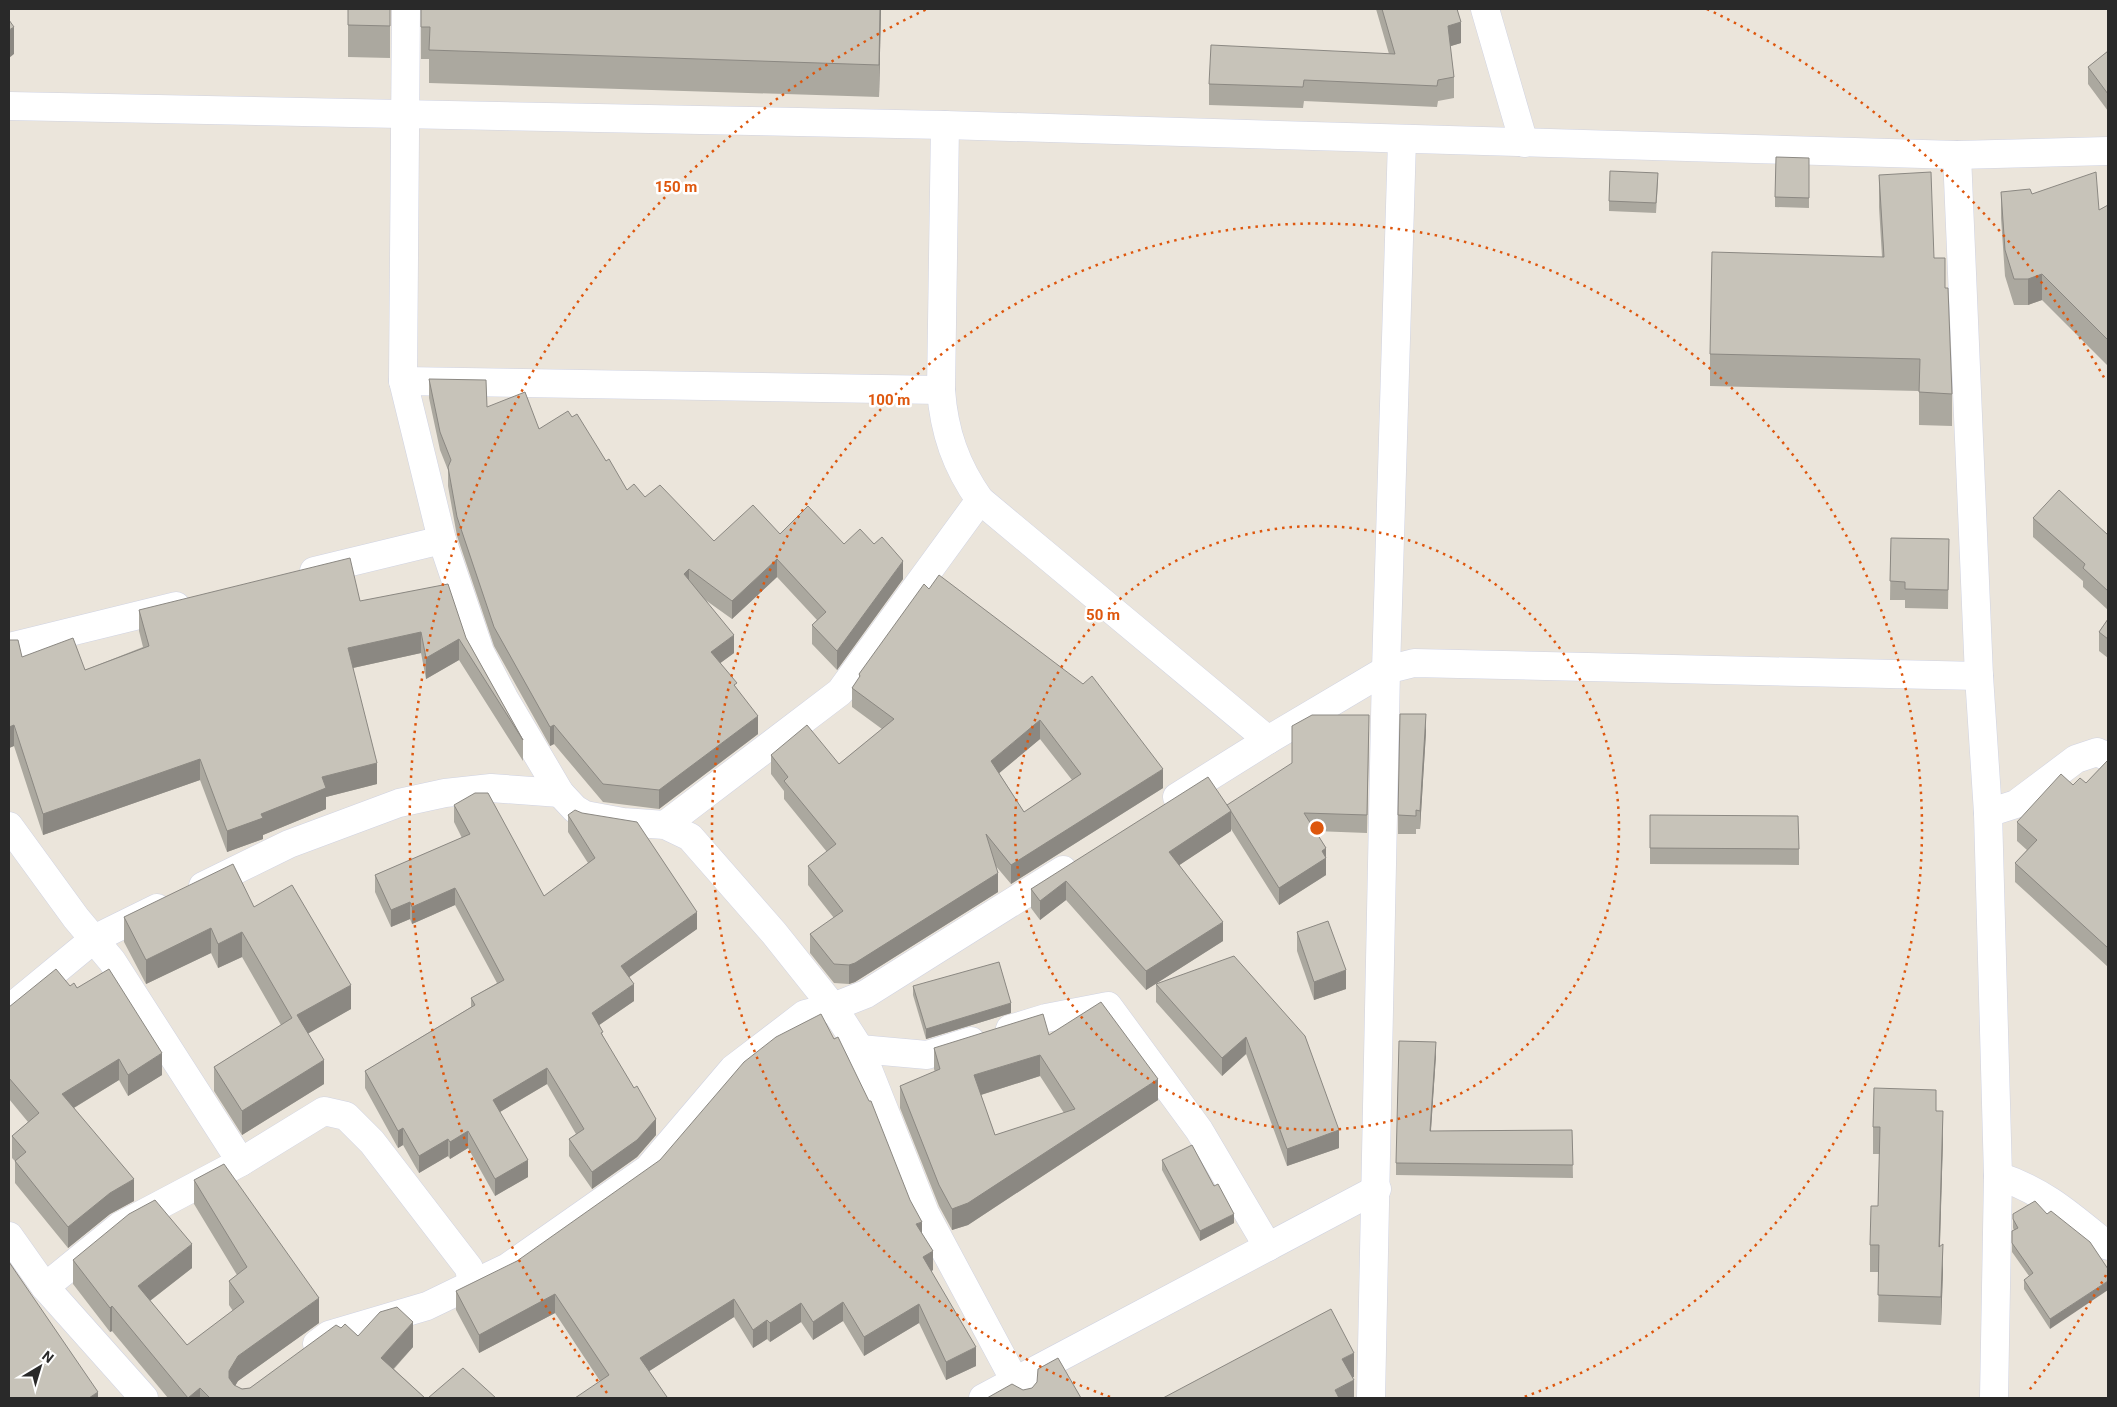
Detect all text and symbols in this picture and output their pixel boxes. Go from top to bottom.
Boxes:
text: 150 m [655,178,697,196]
text: 100 m [868,391,910,409]
text: 50 m [1086,606,1120,624]
centre of rings [1308,819,1326,837]
north arrow [15,1342,65,1392]
text: N [39,1347,57,1366]

